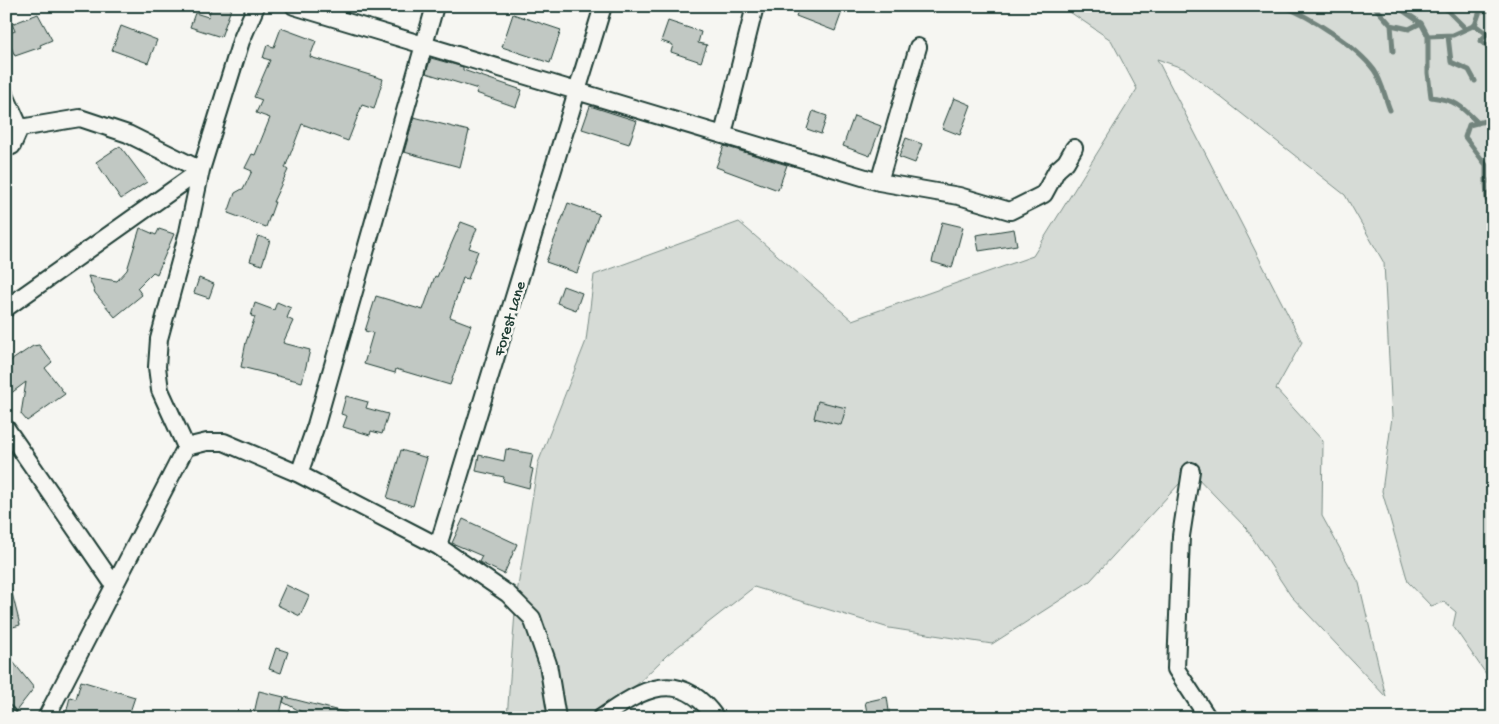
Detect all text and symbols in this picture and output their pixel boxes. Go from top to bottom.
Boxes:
street label: Forest Lane [491,279,532,360]

